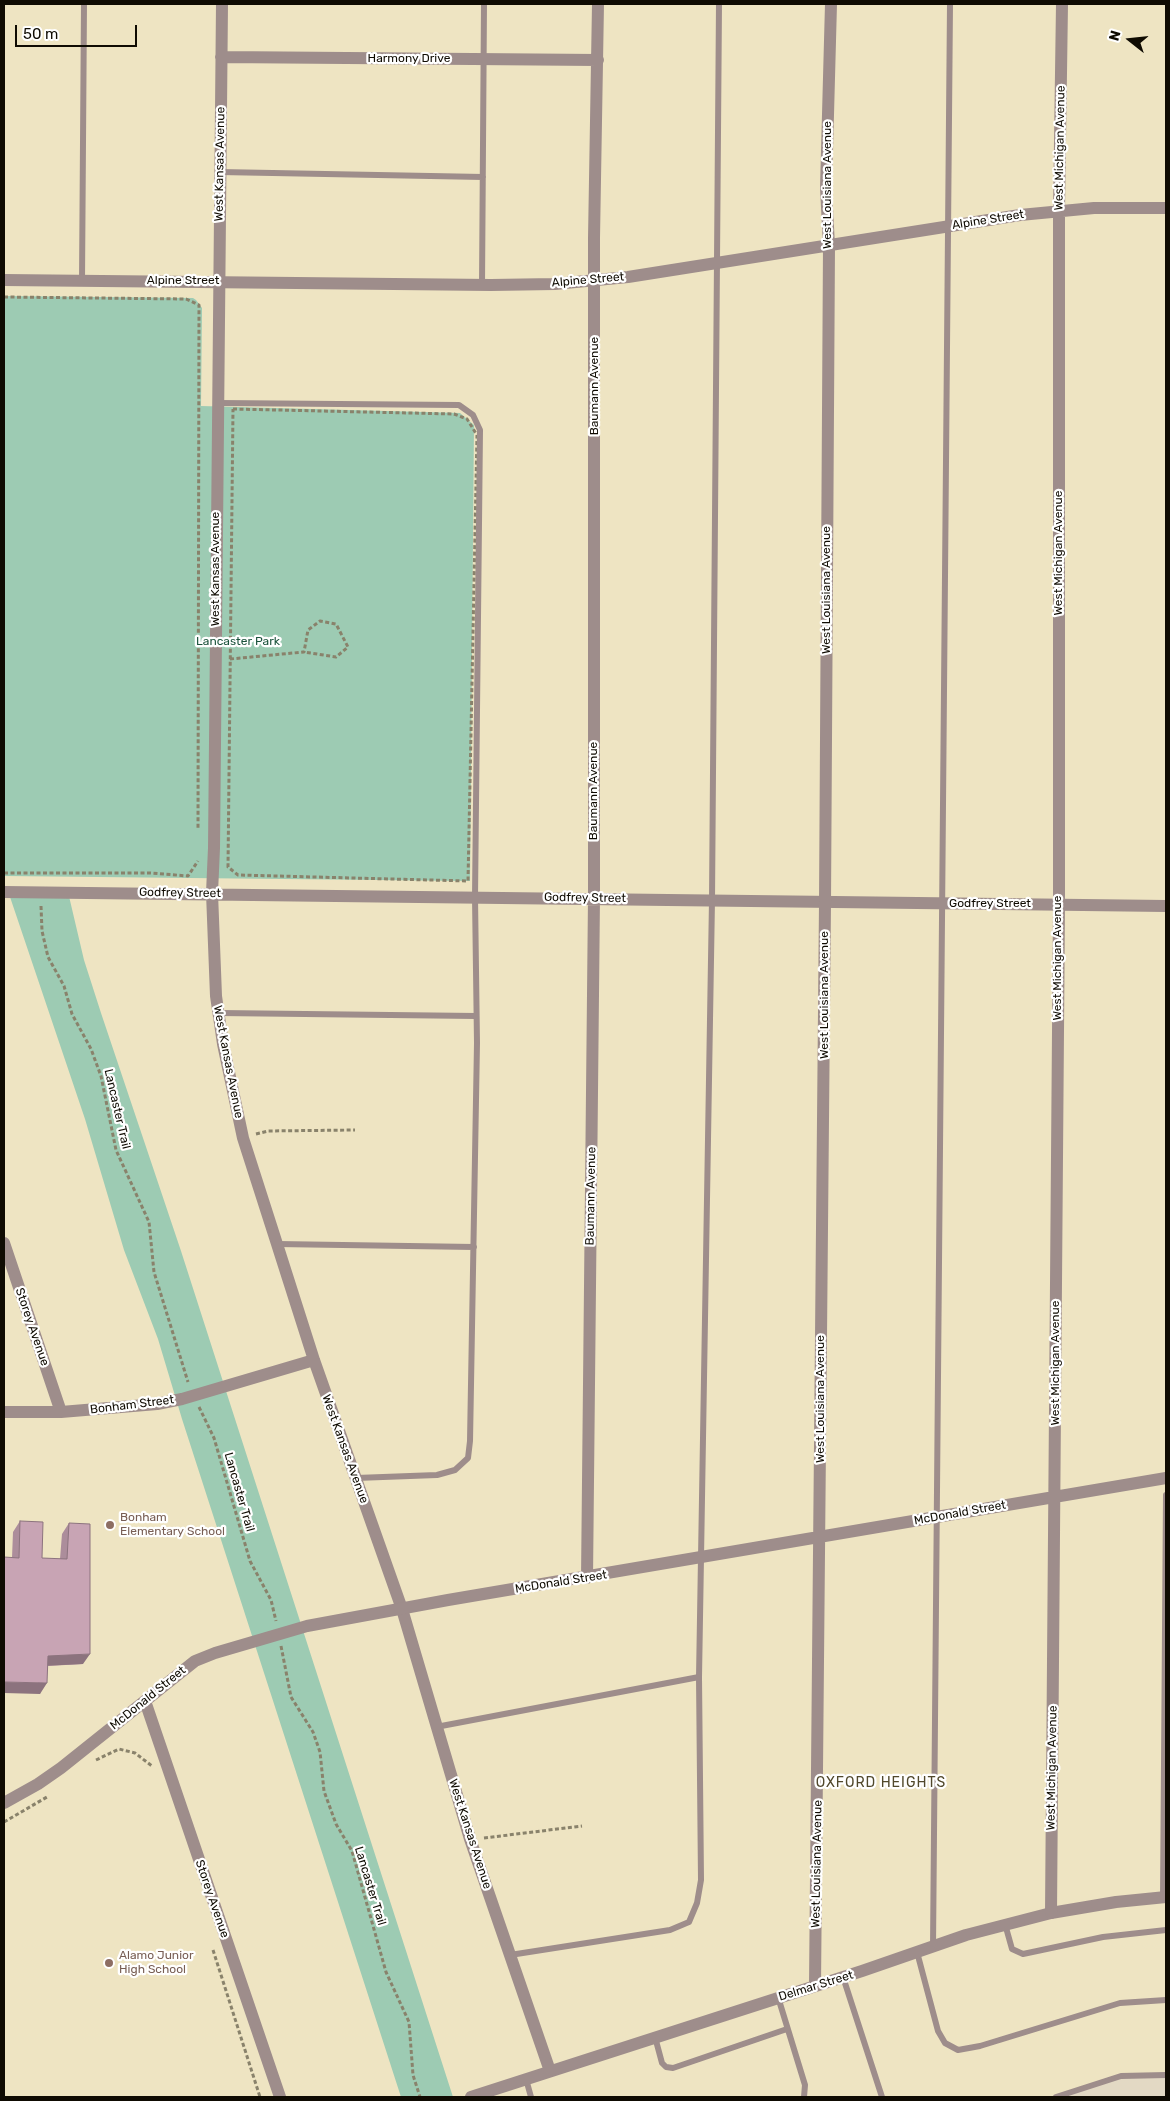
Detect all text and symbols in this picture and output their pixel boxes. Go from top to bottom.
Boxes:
scale bar [18,15,140,47]
north arrow [1105,15,1155,65]
text: 50 m [23,25,58,43]
text: N [1106,29,1125,43]
street label: Harmony Drive [368,52,450,66]
street label: West Michigan Avenue [1052,85,1068,211]
street label: West Kansas Avenue [212,107,228,221]
street label: West Louisiana Avenue [821,121,835,249]
street label: Alpine Street [951,207,1025,233]
street label: Alpine Street [551,270,625,290]
street label: Alpine Street [147,274,219,288]
street label: Baumann Avenue [588,337,602,435]
street label: West Michigan Avenue [1052,490,1066,616]
street label: West Kansas Avenue [209,512,223,626]
street label: West Louisiana Avenue [820,526,834,654]
park label: Lancaster Park [196,635,280,649]
street label: Baumann Avenue [587,742,601,840]
street label: Godfrey Street [139,885,221,901]
street label: Godfrey Street [544,890,626,906]
street label: West Michigan Avenue [1051,895,1065,1021]
street label: Godfrey Street [949,897,1031,911]
street label: West Louisiana Avenue [818,931,832,1059]
street label: West Kansas Avenue [210,1004,246,1120]
street label: Lancaster Trail [101,1068,133,1150]
street label: Baumann Avenue [583,1147,599,1245]
street label: Storey Avenue [12,1286,52,1368]
street label: West Michigan Avenue [1049,1300,1063,1426]
street label: West Louisiana Avenue [814,1335,828,1463]
street label: Bonham Street [89,1393,175,1417]
street label: West Kansas Avenue [319,1393,371,1505]
street label: Lancaster Trail [221,1451,257,1533]
street label: McDonald Street [913,1498,1007,1528]
place label: Bonham Elementary School [120,1511,225,1539]
marker: Bonham Elementary School [104,1519,116,1531]
street label: McDonald Street [514,1568,608,1596]
street label: McDonald Street [107,1663,189,1733]
street label: West Michigan Avenue [1044,1705,1060,1831]
district label: OXFORD HEIGHTS [814,1775,948,1791]
street label: West Kansas Avenue [445,1777,495,1891]
street label: West Louisiana Avenue [809,1800,825,1928]
street label: Lancaster Trail [351,1845,389,1927]
street label: Storey Avenue [192,1858,232,1940]
place label: Alamo Junior High School [119,1949,193,1977]
marker: Alamo Junior High School [103,1957,115,1969]
street label: Delmar Street [777,1968,855,2004]

